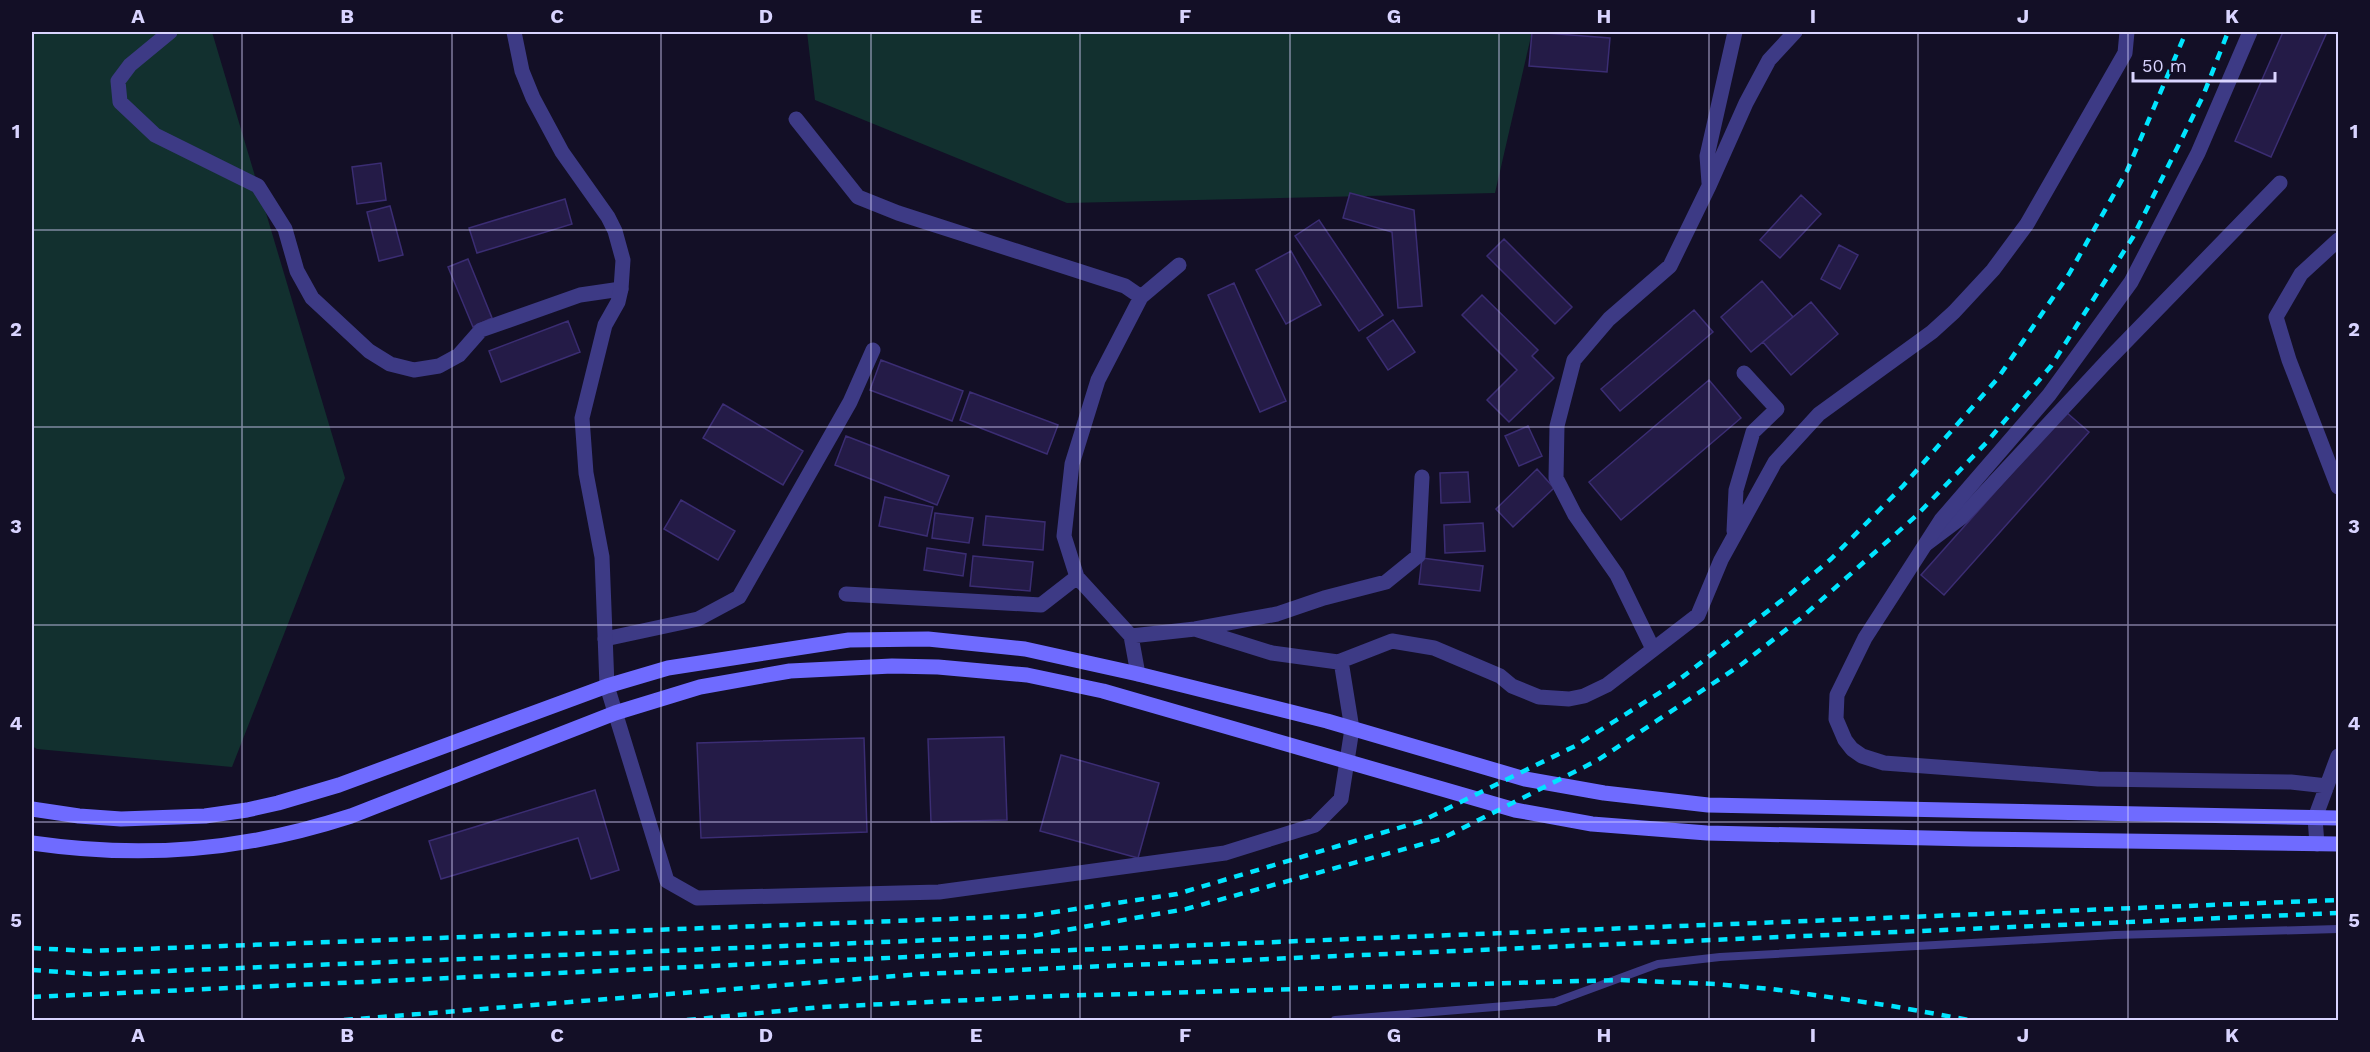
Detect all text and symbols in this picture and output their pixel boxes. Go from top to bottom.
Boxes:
text: A [131,4,145,28]
text: B [340,4,354,28]
text: C [550,4,564,28]
text: D [759,4,773,28]
text: E [970,4,982,28]
text: F [1179,4,1191,28]
text: G [1387,4,1401,28]
text: H [1597,4,1611,28]
text: I [1810,4,1816,28]
text: J [2017,4,2029,28]
text: K [2225,4,2239,28]
scale bar [2133,45,2276,83]
text: 50 m [2142,55,2187,76]
text: 1 [12,119,20,143]
text: 1 [2350,119,2358,143]
text: 2 [10,317,22,341]
text: 2 [2348,317,2360,341]
text: 3 [10,514,22,538]
text: 3 [2348,514,2360,538]
text: 4 [10,711,23,735]
text: 4 [2348,711,2361,735]
text: 5 [10,908,22,932]
text: 5 [2348,908,2360,932]
text: A [131,1023,145,1047]
text: B [340,1023,354,1047]
text: C [550,1023,564,1047]
text: D [759,1023,773,1047]
text: E [970,1023,982,1047]
text: F [1179,1023,1191,1047]
text: G [1387,1023,1401,1047]
text: H [1597,1023,1611,1047]
text: I [1810,1023,1816,1047]
text: J [2017,1023,2029,1047]
text: K [2225,1023,2239,1047]

